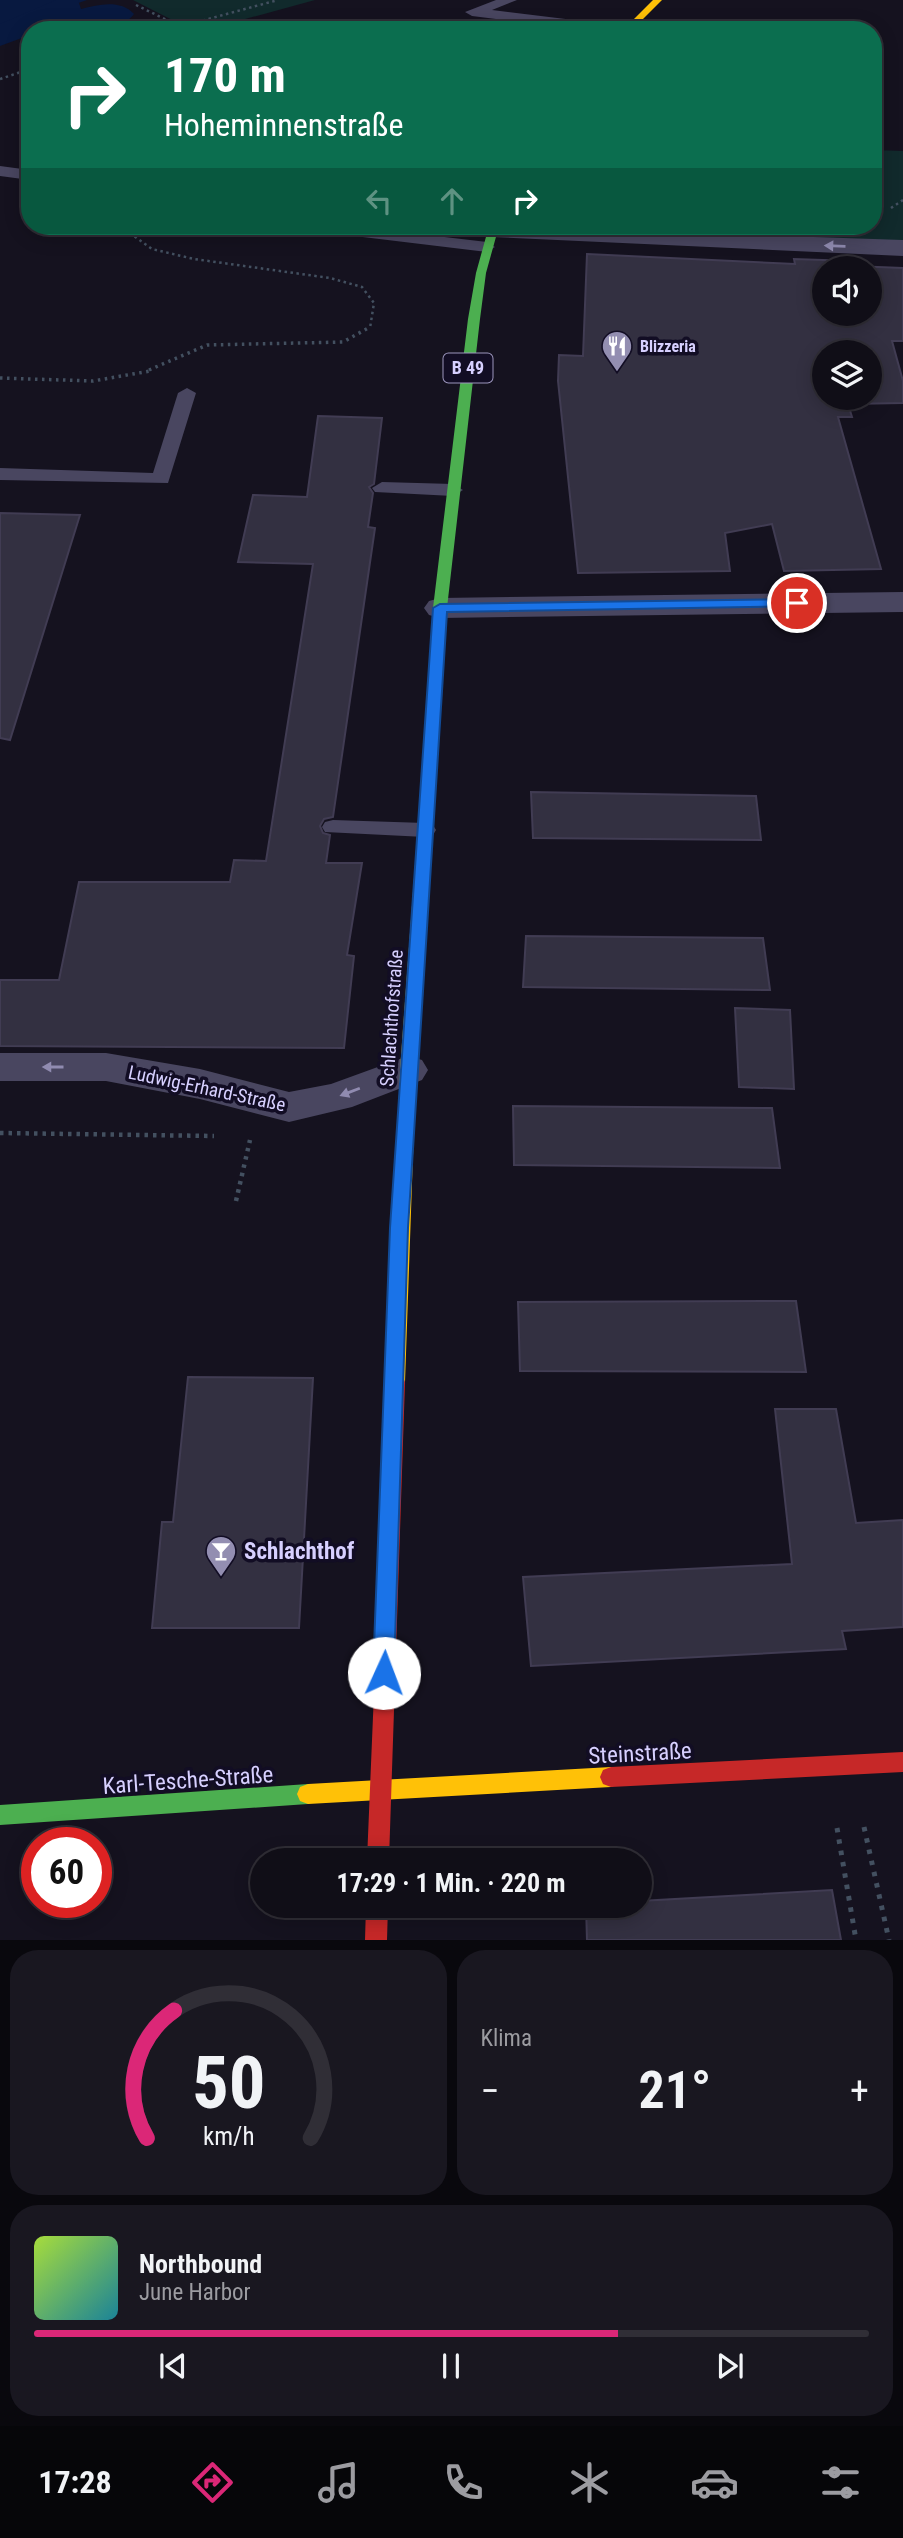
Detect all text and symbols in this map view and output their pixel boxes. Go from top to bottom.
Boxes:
text: 170 m [164,47,286,104]
icon: right [49,49,140,140]
text: Hoheminnenstraße [164,106,404,144]
icon: left [360,182,398,220]
icon: ahead [433,182,471,220]
icon: right [506,182,544,220]
one-way arrow [824,240,846,251]
map controls [812,256,882,410]
button: sound [812,256,882,326]
restaurant icon: Blizzeria [600,329,634,373]
place label: Blizzeria [640,337,696,356]
button: layers [812,340,882,410]
road number: B 49 [444,354,492,382]
pin [767,573,827,633]
icon: arrive [778,584,816,622]
street label: Schlachthofstraße [375,949,408,1087]
one-way arrow [42,1061,64,1073]
street label: Ludwig-Erhard-Straße [126,1061,288,1116]
one-way arrow [339,1087,360,1098]
bar icon: Schlachthof [204,1534,238,1578]
place label: Schlachthof [244,1538,355,1565]
position arrow [347,1636,421,1710]
street label: Steinstraße [588,1737,692,1770]
street label: Karl-Tesche-Straße [102,1761,274,1800]
speed limit sign: 60 [21,1827,112,1918]
text: 17:29 · 1 Min. · 220 m [337,1868,565,1898]
text: Klima [481,2025,532,2052]
text: 50 [191,2041,265,2127]
text: 21° [638,2060,711,2121]
text: − [481,2069,500,2113]
text: + [850,2069,869,2113]
text: km/h [203,2122,254,2151]
text: Northbound [139,2249,262,2279]
text: June Harbor [139,2279,251,2306]
icon: previous [154,2347,192,2385]
icon: pause [432,2347,470,2385]
icon: next [711,2347,749,2385]
icon: directions [188,2458,237,2507]
icon: music [314,2458,363,2507]
icon: phone [439,2458,488,2507]
icon: climate [565,2458,614,2507]
icon: car [690,2458,739,2507]
icon: filters [816,2458,865,2507]
text: 17:28 [38,2463,112,2501]

